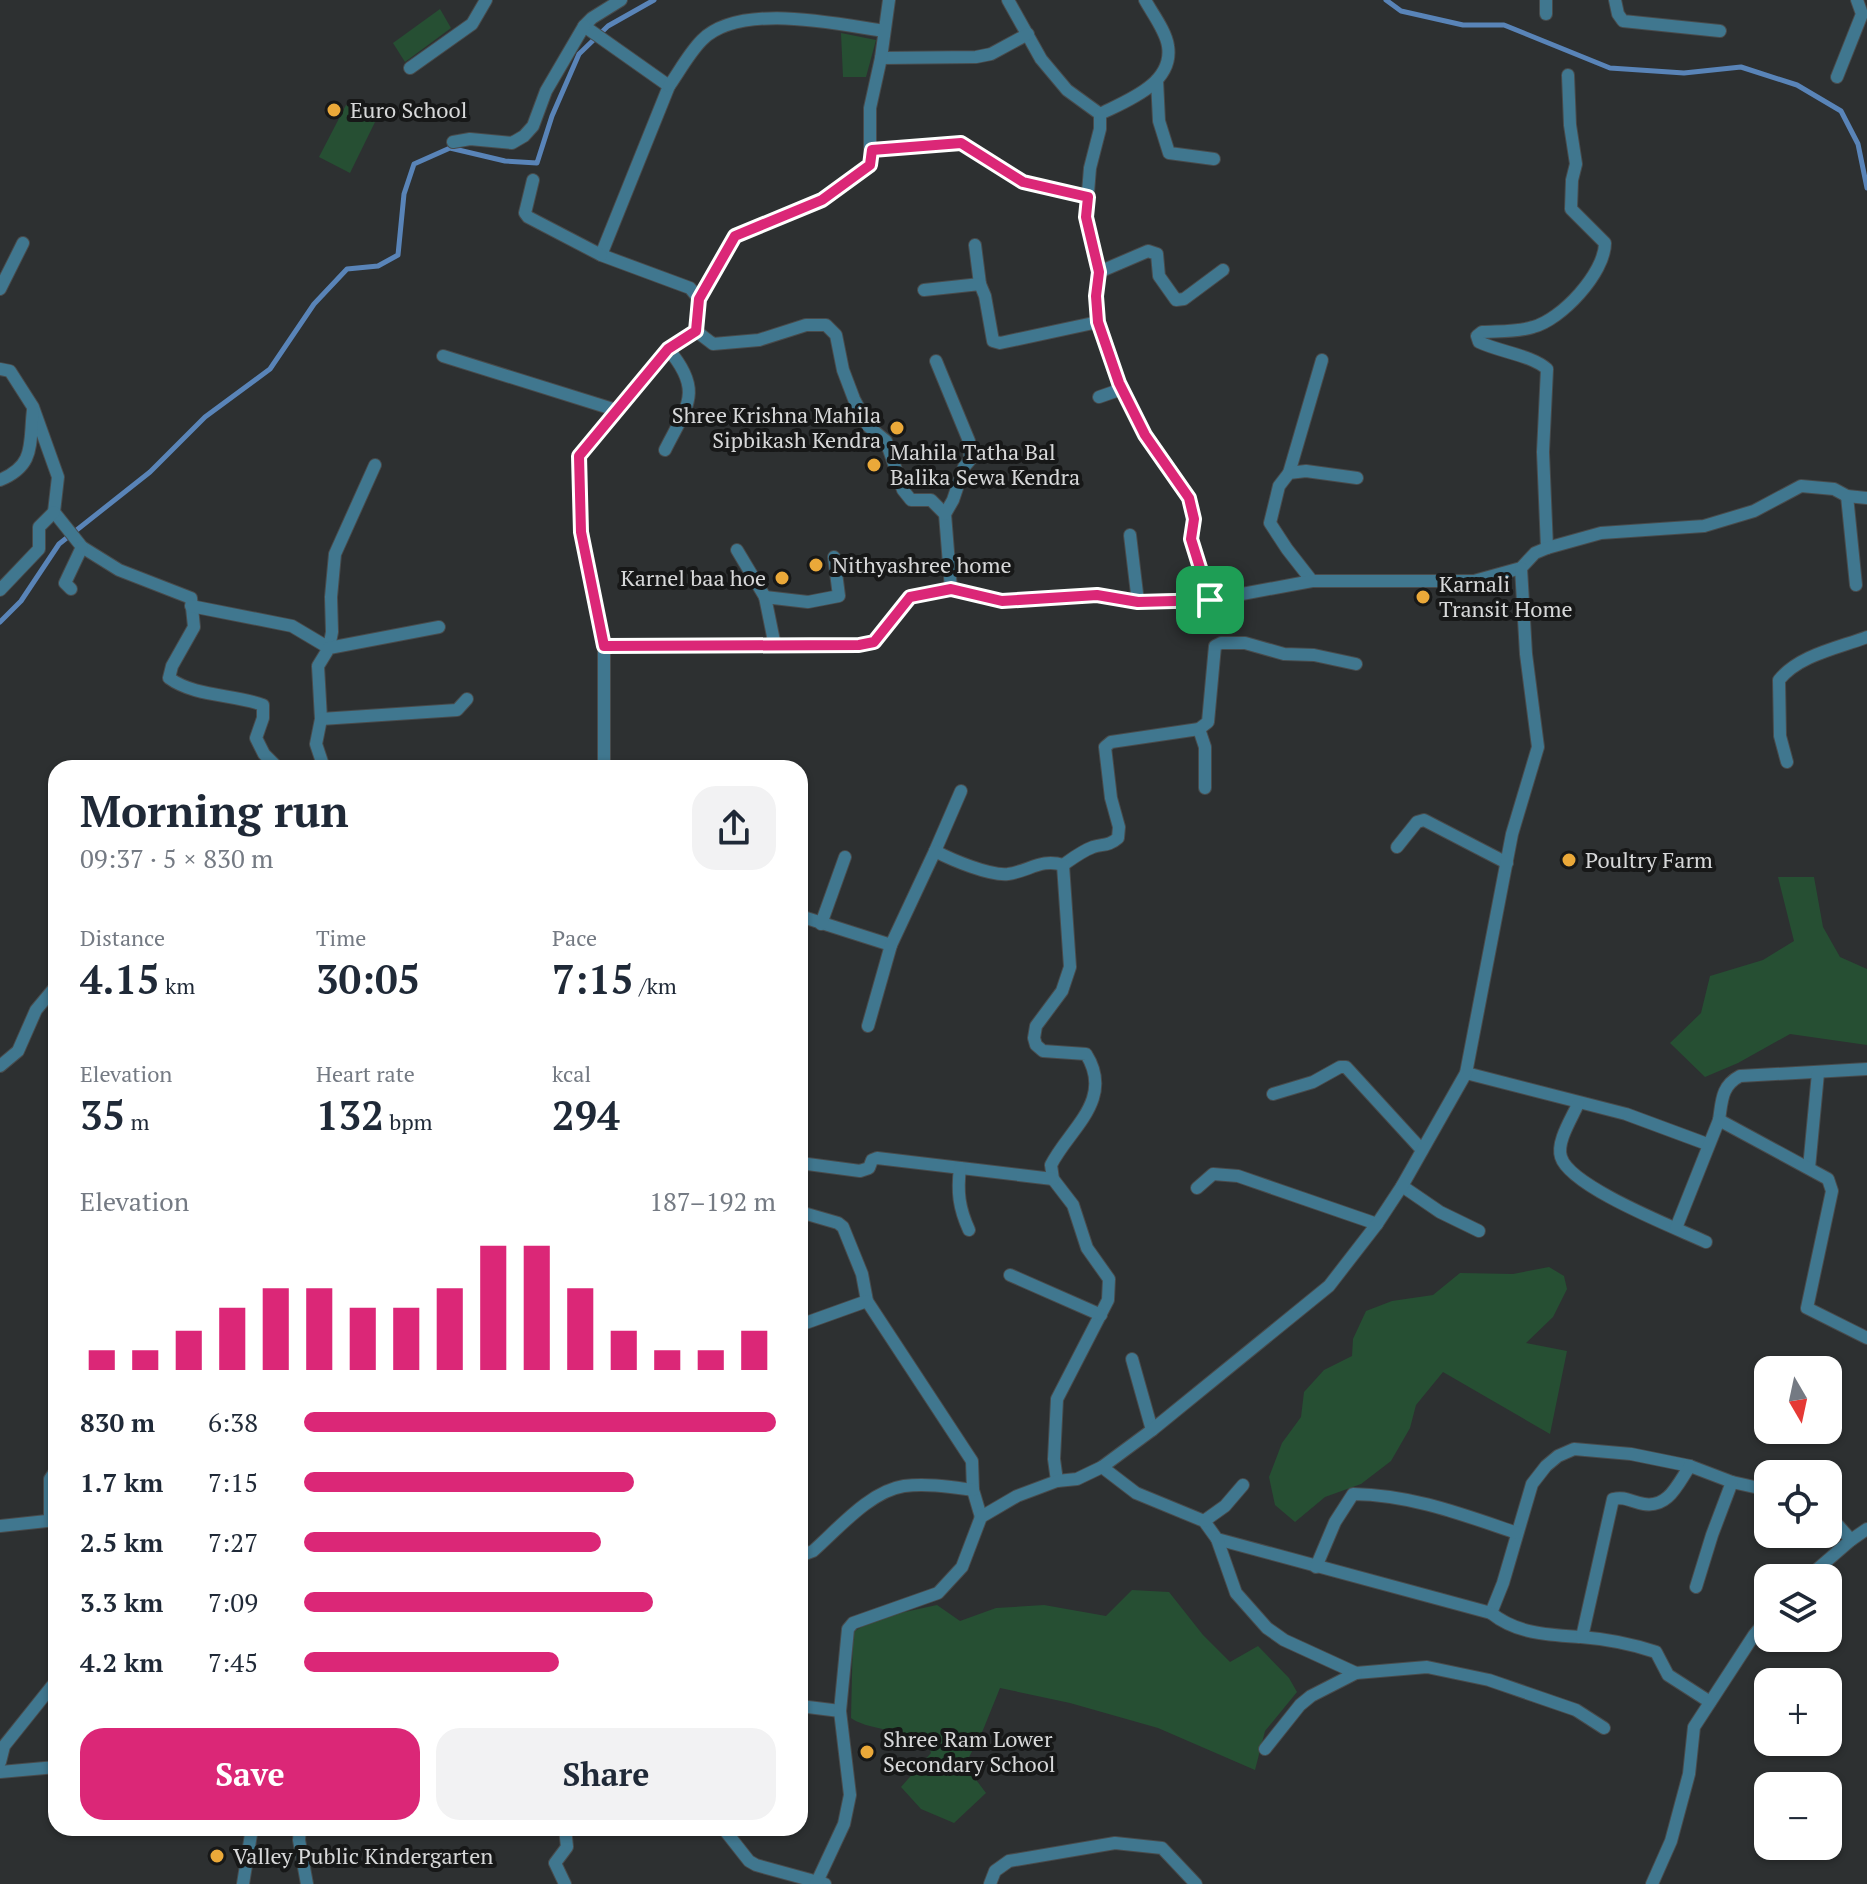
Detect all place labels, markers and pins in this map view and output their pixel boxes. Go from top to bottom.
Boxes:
place label: Euro School [350,95,467,124]
marker: Euro School [325,101,343,119]
place label: Shree Krishna Mahila Sipbikash Kendra [672,400,881,454]
marker: Shree Krishna Mahila Sipbikash Kendra [888,419,906,437]
place label: Mahila Tatha Bal Balika Sewa Kendra [890,437,1080,491]
marker: Mahila Tatha Bal Balika Sewa Kendra [865,456,883,474]
place label: Nithyashree home [832,550,1012,579]
marker: Nithyashree home [807,556,825,574]
place label: Karnel baa hoe [620,563,766,592]
pin [1176,566,1244,634]
marker: Karnel baa hoe [773,569,791,587]
place label: Karnali Transit Home [1439,569,1572,623]
marker: Karnali Transit Home [1414,588,1432,606]
place label: Poultry Farm [1585,845,1713,874]
marker: Poultry Farm [1560,851,1578,869]
place label: Shree Ram Lower Secondary School [883,1724,1055,1778]
marker: Shree Ram Lower Secondary School [858,1743,876,1761]
place label: Valley Public Kindergarten [233,1841,493,1870]
marker: Valley Public Kindergarten [208,1847,226,1865]

